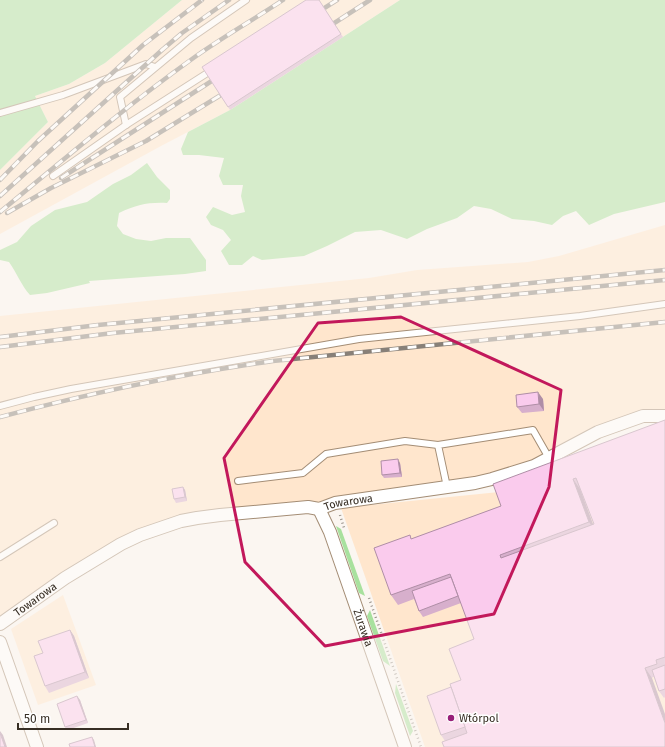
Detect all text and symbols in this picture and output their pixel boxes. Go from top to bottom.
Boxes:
street label: Towarowa [322,491,374,513]
street label: Towarowa [11,580,59,619]
street label: Żurawia [351,607,376,648]
scale bar [18,705,128,731]
text: 50 m [24,712,50,726]
place label: Wtórpol [459,712,499,725]
marker: Wtórpol [446,713,456,723]

